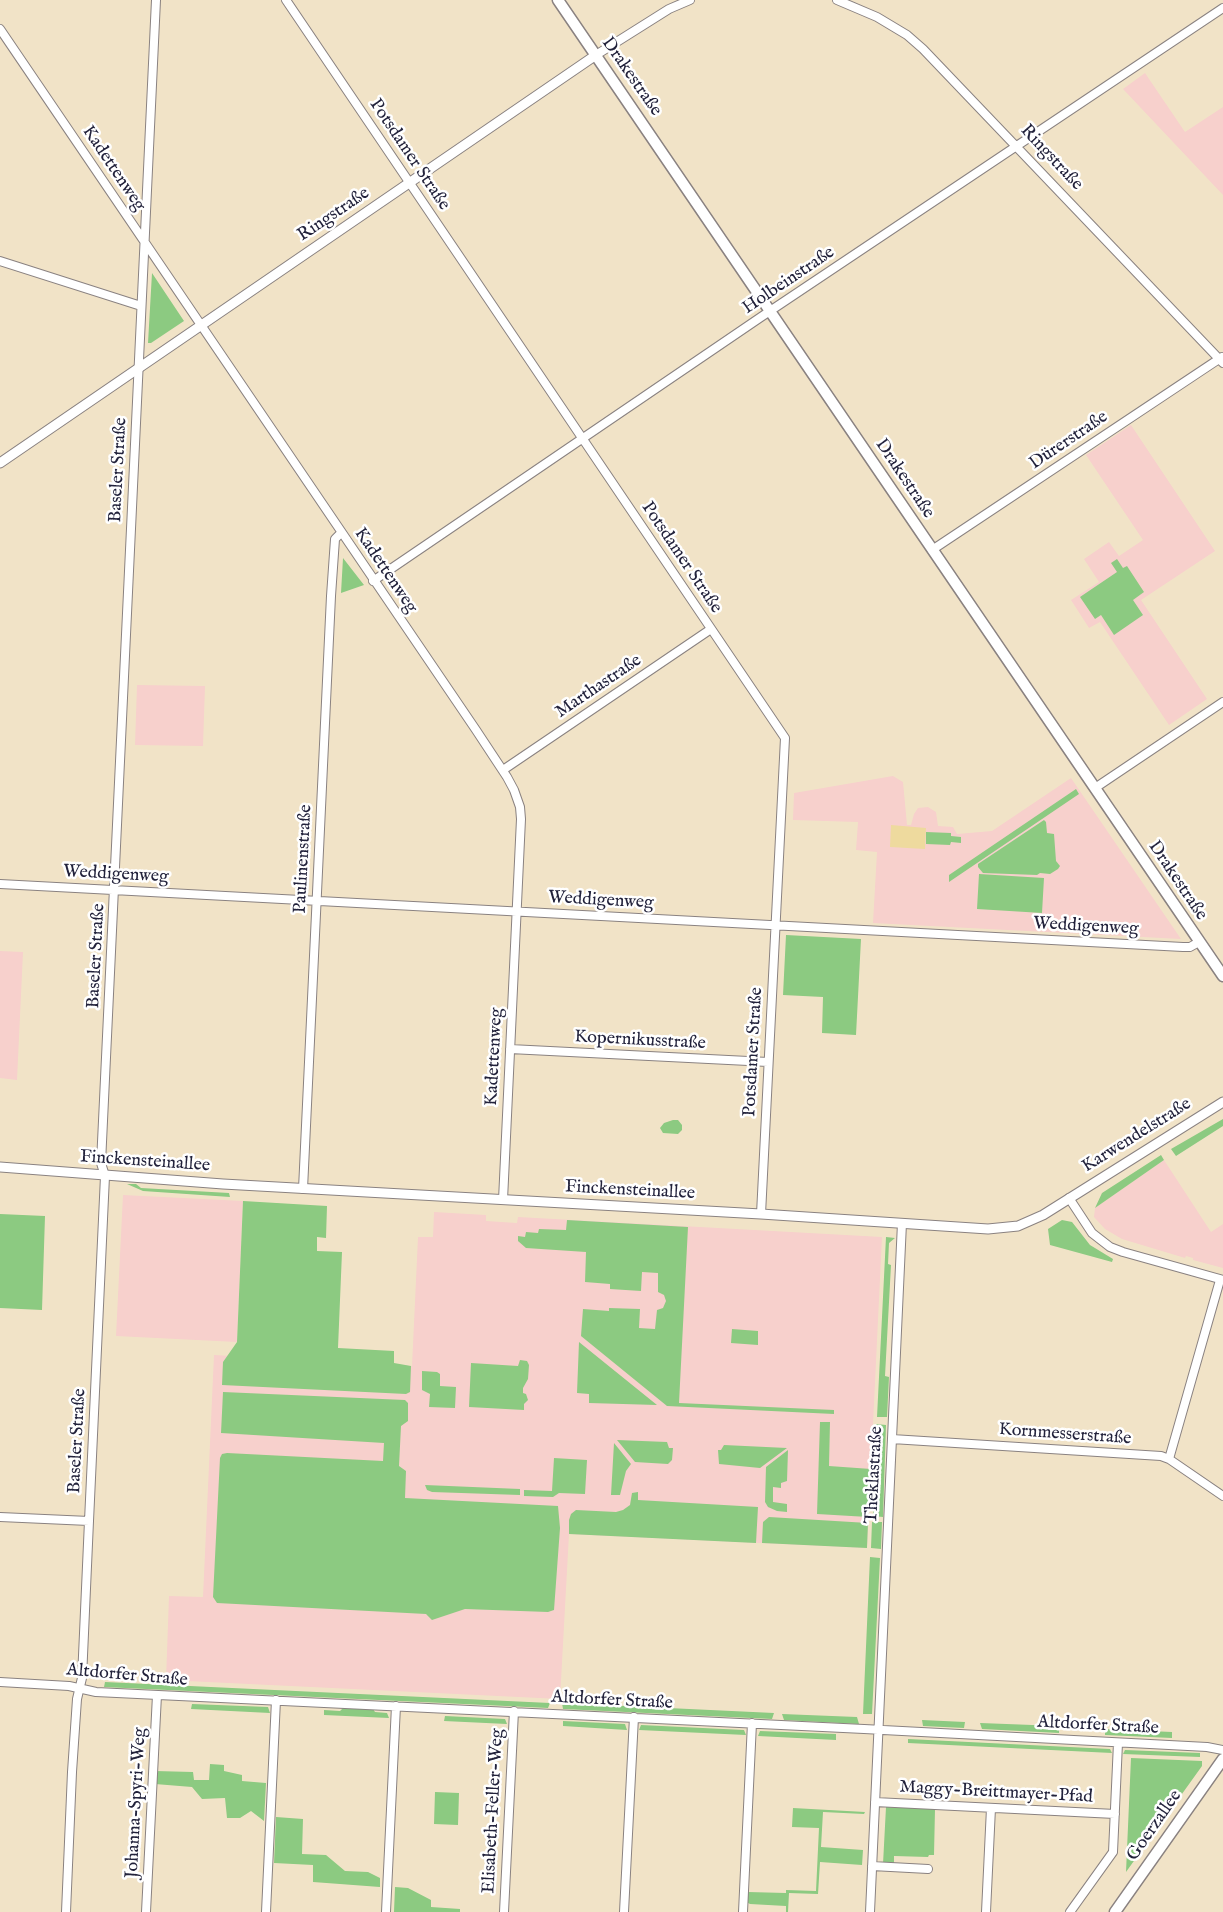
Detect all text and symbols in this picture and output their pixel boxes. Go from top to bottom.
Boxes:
street label: Drakestraße [596,34,666,120]
street label: Potsdamer Straße [364,95,454,215]
street label: Ringstraße [1015,121,1087,195]
street label: Kadettenweg [77,122,149,216]
street label: Ringstraße [294,183,374,247]
street label: Holbeinstraße [739,242,839,320]
street label: Dürerstraße [1026,407,1112,475]
street label: Baseler Straße [105,417,133,523]
street label: Drakestraße [870,435,938,523]
street label: Potsdamer Straße [636,498,726,618]
street label: Kadettenweg [349,524,421,618]
street label: Marthastraße [552,650,646,724]
street label: Paulinenstraße [290,804,318,914]
street label: Drakestraße [1143,837,1211,925]
street label: Weddigenweg [63,861,169,889]
street label: Weddigenweg [548,887,654,915]
street label: Baseler Straße [83,903,111,1009]
street label: Weddigenweg [1033,913,1139,941]
street label: Potsdamer Straße [740,987,768,1117]
street label: Kadettenweg [482,1007,508,1107]
street label: Kopernikusstraße [574,1027,706,1055]
street label: Karwendelstraße [1079,1094,1195,1178]
street label: Finckensteinallee [79,1147,211,1177]
street label: Finckensteinallee [564,1177,696,1205]
street label: Baseler Straße [64,1388,92,1494]
street label: Kornmesserstraße [998,1420,1132,1450]
street label: Theklastraße [862,1426,888,1524]
street label: Altdorfer Straße [65,1660,189,1692]
street label: Altdorfer Straße [551,1687,673,1715]
street label: Altdorfer Straße [1037,1712,1159,1740]
street label: Johanna-Spyri-Weg [122,1727,152,1879]
street label: Elisabeth-Feller-Weg [479,1728,509,1894]
street label: Maggy-Breittmayer-Pfad [899,1777,1093,1809]
street label: Goerzallee [1123,1787,1187,1865]

